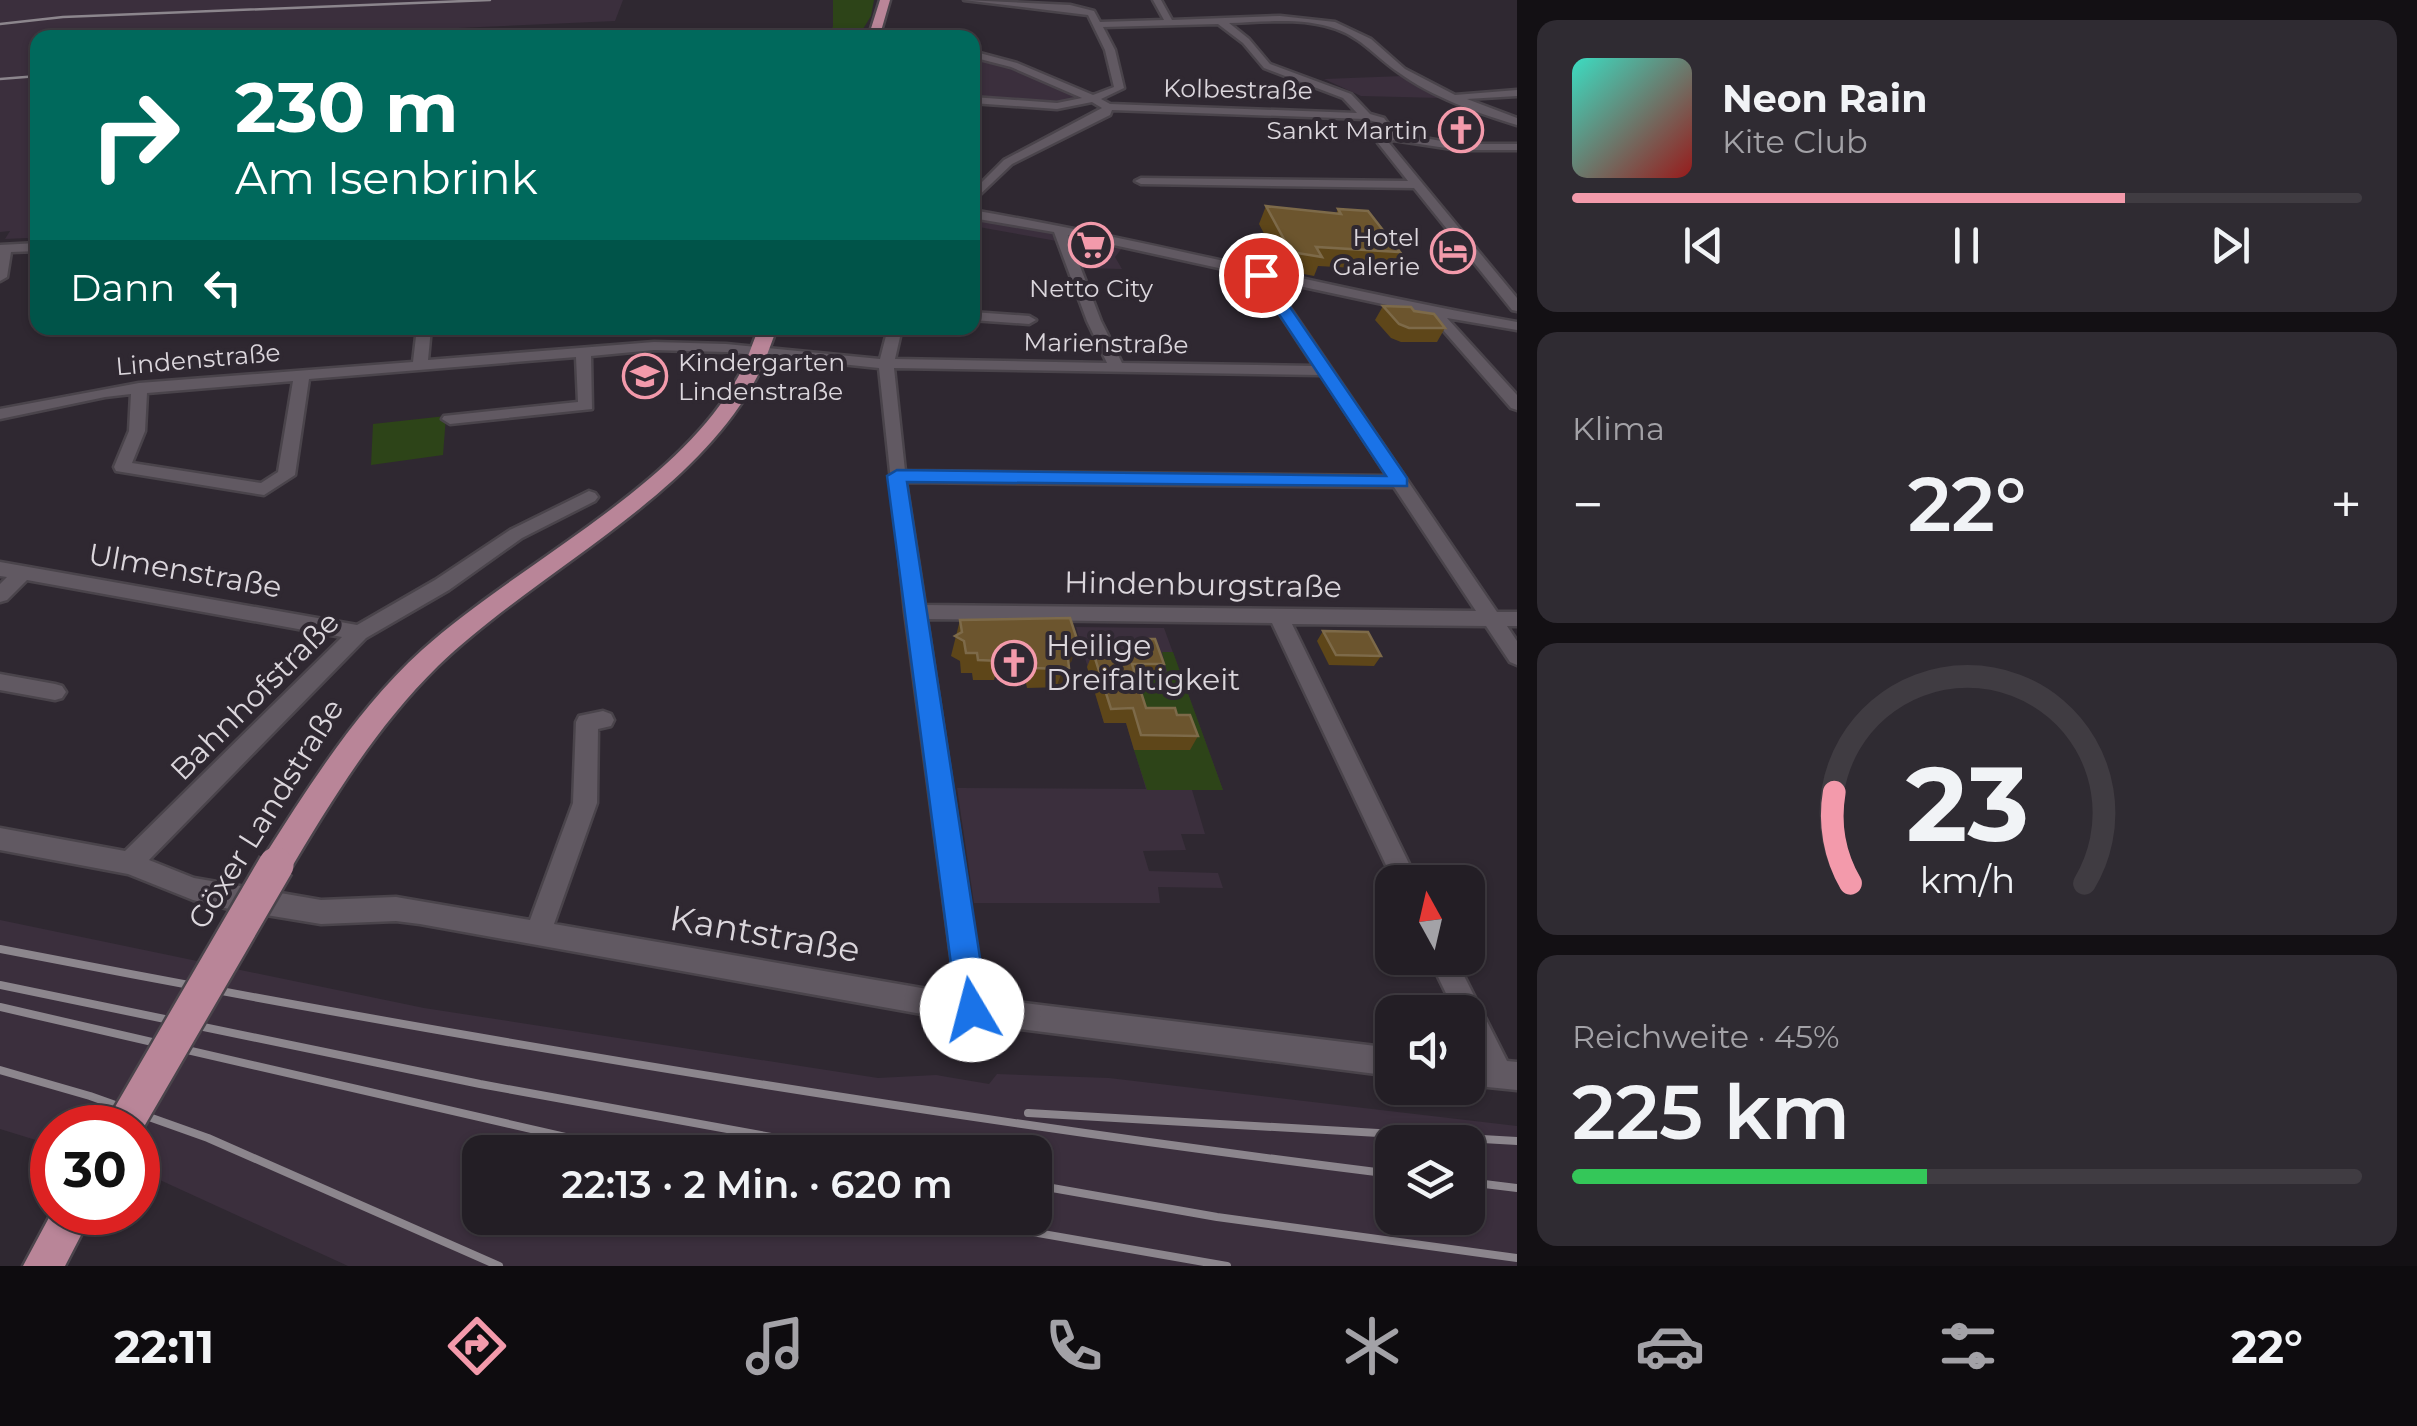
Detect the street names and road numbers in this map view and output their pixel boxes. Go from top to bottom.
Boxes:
street label: Kolbestraße [1163,73,1313,105]
street label: Marienstraße [1023,327,1189,359]
street label: Lindenstraße [114,337,282,381]
street label: Ulmenstraße [86,535,285,606]
street label: Hindenburgstraße [1064,564,1342,605]
street label: Bahnhofstraße [162,603,347,788]
street label: Göxer Landstraße [180,692,351,936]
street label: Kantstraße [667,896,863,971]

